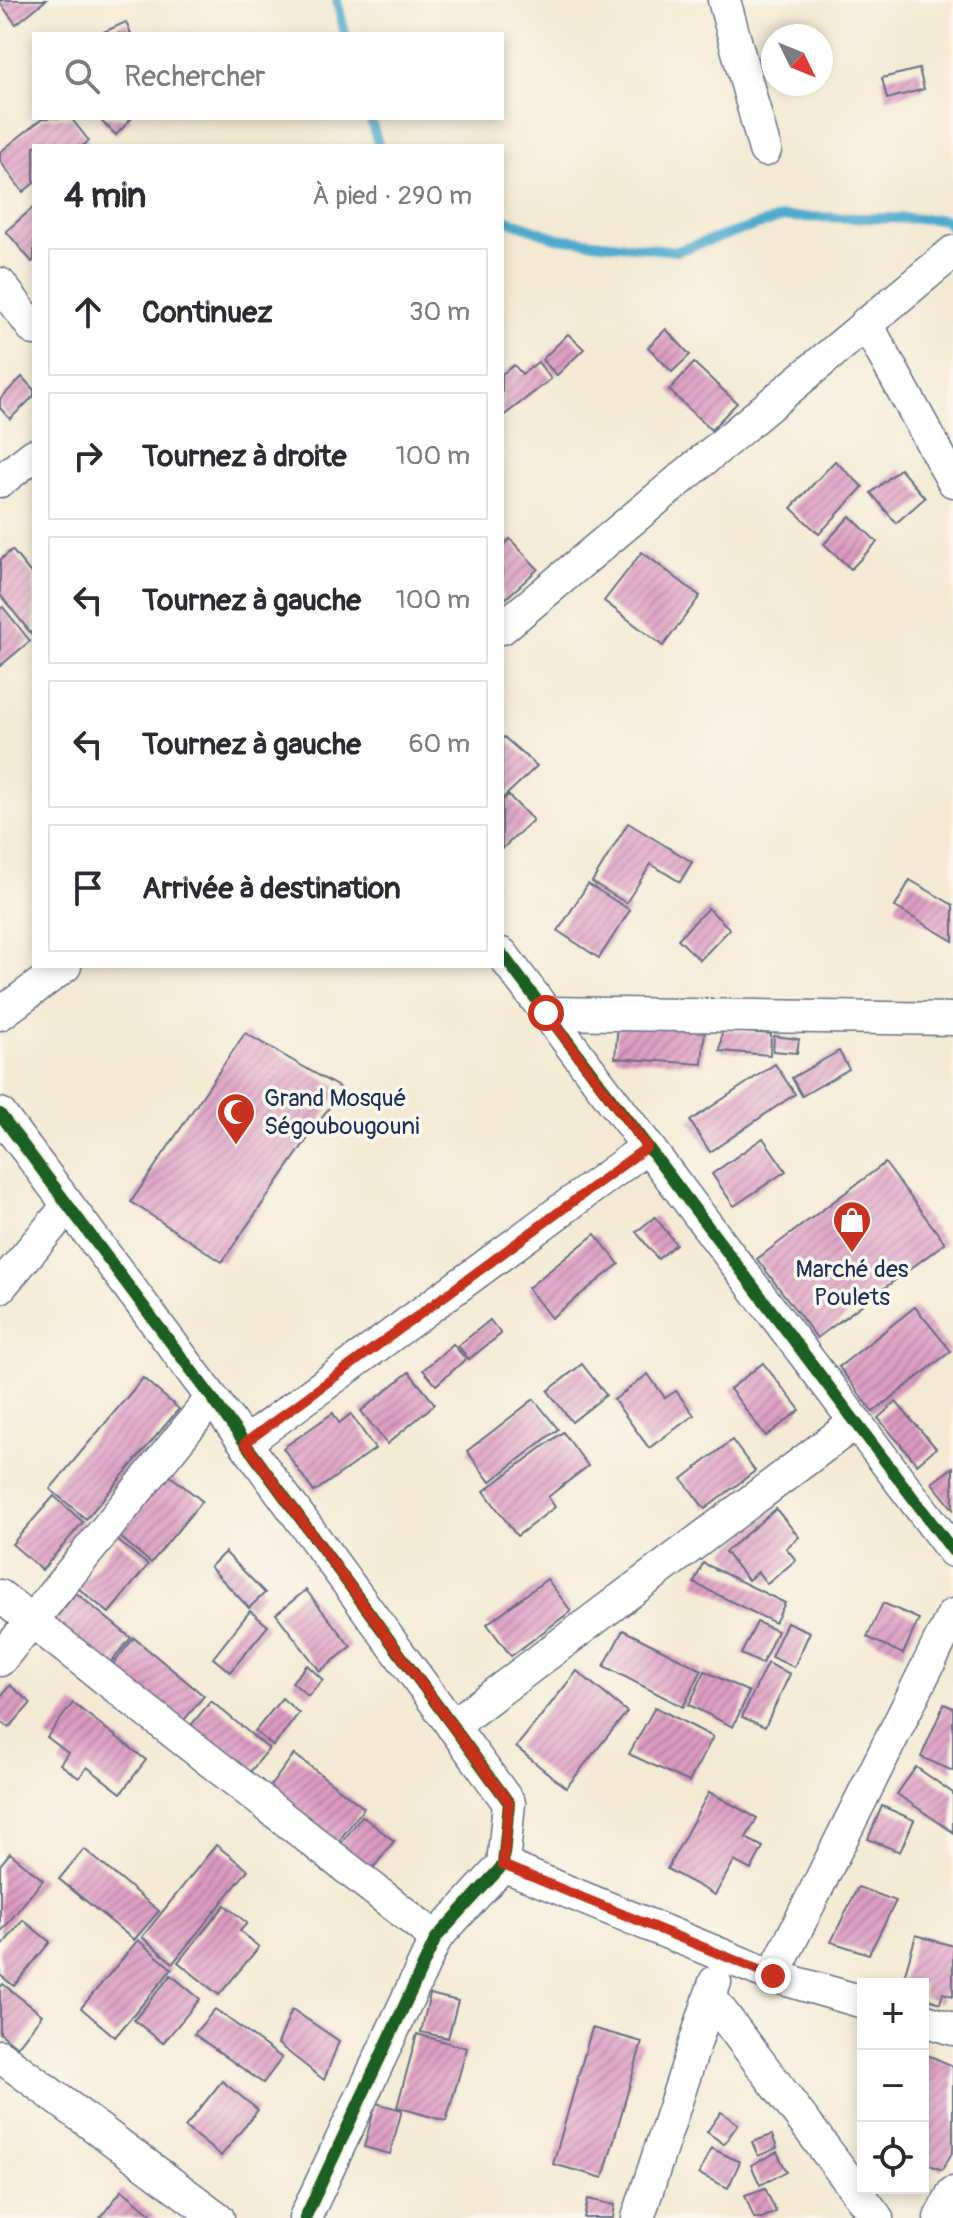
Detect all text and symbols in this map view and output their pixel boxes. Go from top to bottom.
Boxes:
north arrow [761,24,833,96]
search box [32,32,504,120]
icon: search [60,54,104,98]
text: Rechercher [124,58,266,95]
text: 4 min [64,175,146,218]
text: À pied · 290 m [312,180,472,212]
icon: ahead [66,290,110,334]
text: Continuez [142,294,273,331]
text: 30 m [409,296,470,328]
icon: right [66,434,110,478]
text: Tournez à droite [142,438,346,475]
text: 100 m [396,440,470,472]
icon: left [66,578,110,622]
text: Tournez à gauche [142,582,361,619]
text: 100 m [396,584,470,616]
icon: left [66,722,110,766]
text: Tournez à gauche [142,726,361,763]
text: 60 m [408,728,470,760]
icon: arrive [66,866,110,910]
text: Arrivée à destination [142,870,401,907]
route start [528,995,564,1031]
place label: Grand Mosqué Ségoubougouni [264,1084,419,1141]
mosque icon: Grand Mosqué Ségoubougouni [215,1091,257,1146]
shop icon: Marché des Poulets [831,1199,873,1254]
place label: Marché des Poulets [796,1255,909,1312]
route end [755,1958,791,1994]
map controls [857,1978,929,2194]
button: + [857,1978,929,2050]
button: − [857,2050,929,2122]
button: locate [857,2122,929,2194]

